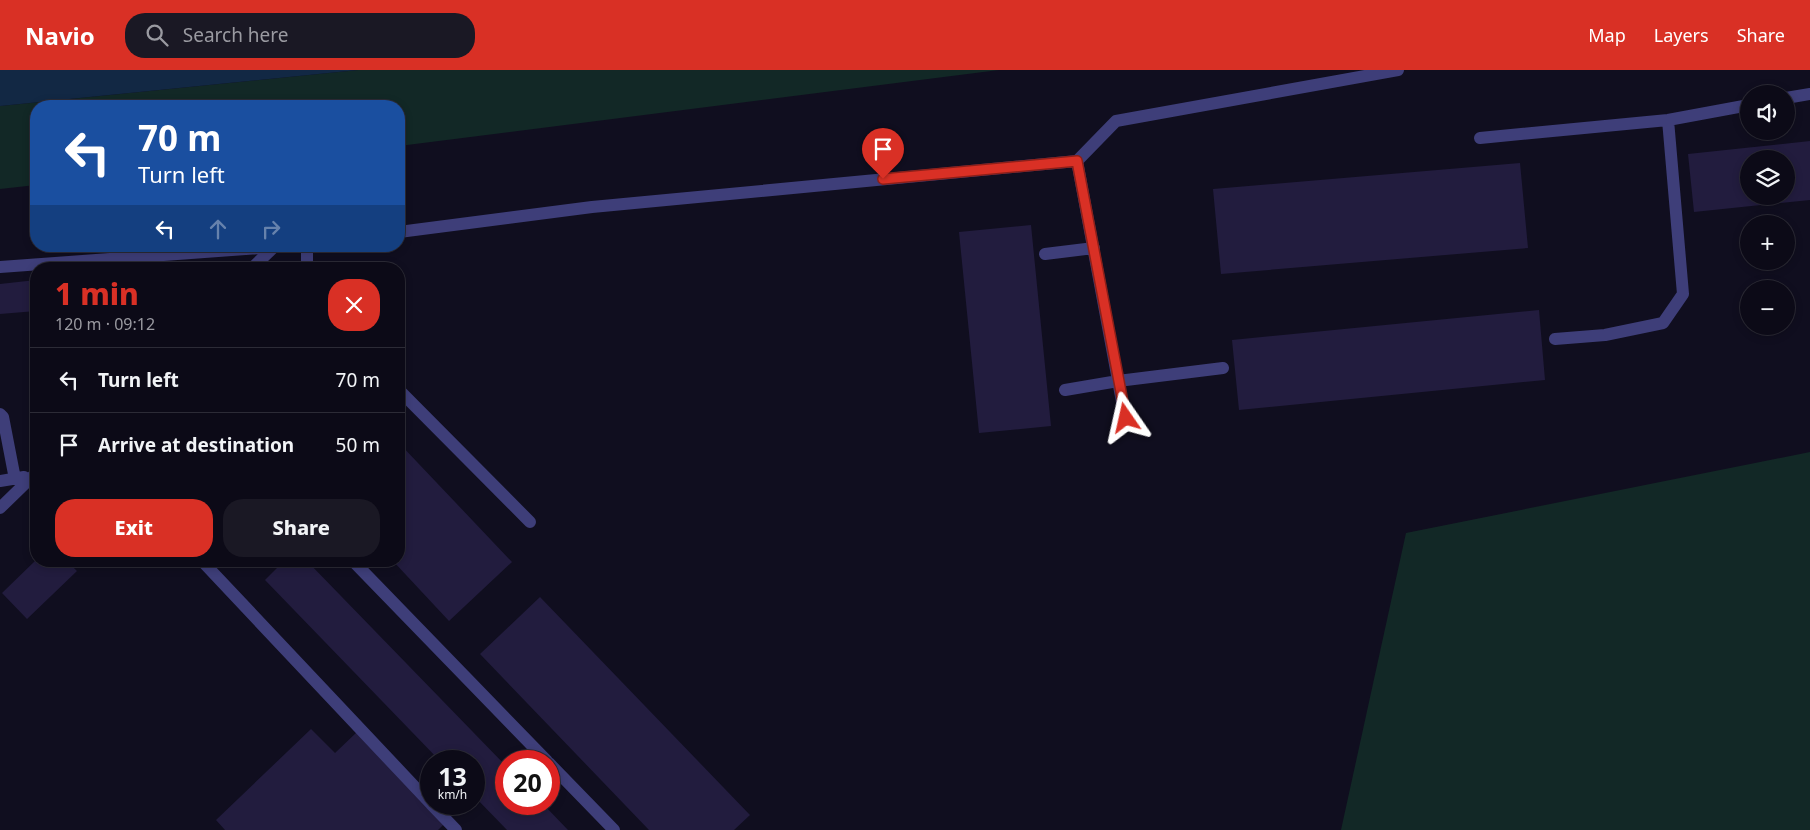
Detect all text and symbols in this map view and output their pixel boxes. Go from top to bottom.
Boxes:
search box [125,13,475,58]
text: Navio [25,19,95,52]
icon: search [143,21,171,49]
text: Search here [183,22,289,48]
text: Map [1588,23,1626,47]
text: Layers [1654,23,1709,47]
text: Share [1737,23,1785,47]
map controls [1740,85,1795,335]
button: sound [1740,85,1795,140]
text: 70 m [138,114,221,161]
icon: left [55,120,120,185]
pin [862,128,904,179]
icon: arrive [869,135,897,163]
button: layers [1740,150,1795,205]
text: Turn left [138,159,225,189]
icon: left [151,215,179,243]
icon: ahead [204,215,232,243]
icon: right [257,215,285,243]
button: + [1740,215,1795,270]
text: 1 min [55,273,139,314]
button: close [328,279,380,331]
button: − [1740,280,1795,335]
text: 120 m · 09:12 [55,313,155,335]
icon: left [55,366,83,394]
text: Turn left [98,367,179,393]
text: 70 m [336,367,380,393]
position arrow [1099,391,1151,443]
icon: arrive [55,431,83,459]
text: Arrive at destination [98,432,294,458]
text: 50 m [336,432,380,458]
button: Exit [55,499,213,557]
button: Share [223,499,380,557]
speed limit sign: 20 [495,750,560,815]
text: 13 [438,759,467,793]
text: km/h [438,786,467,803]

